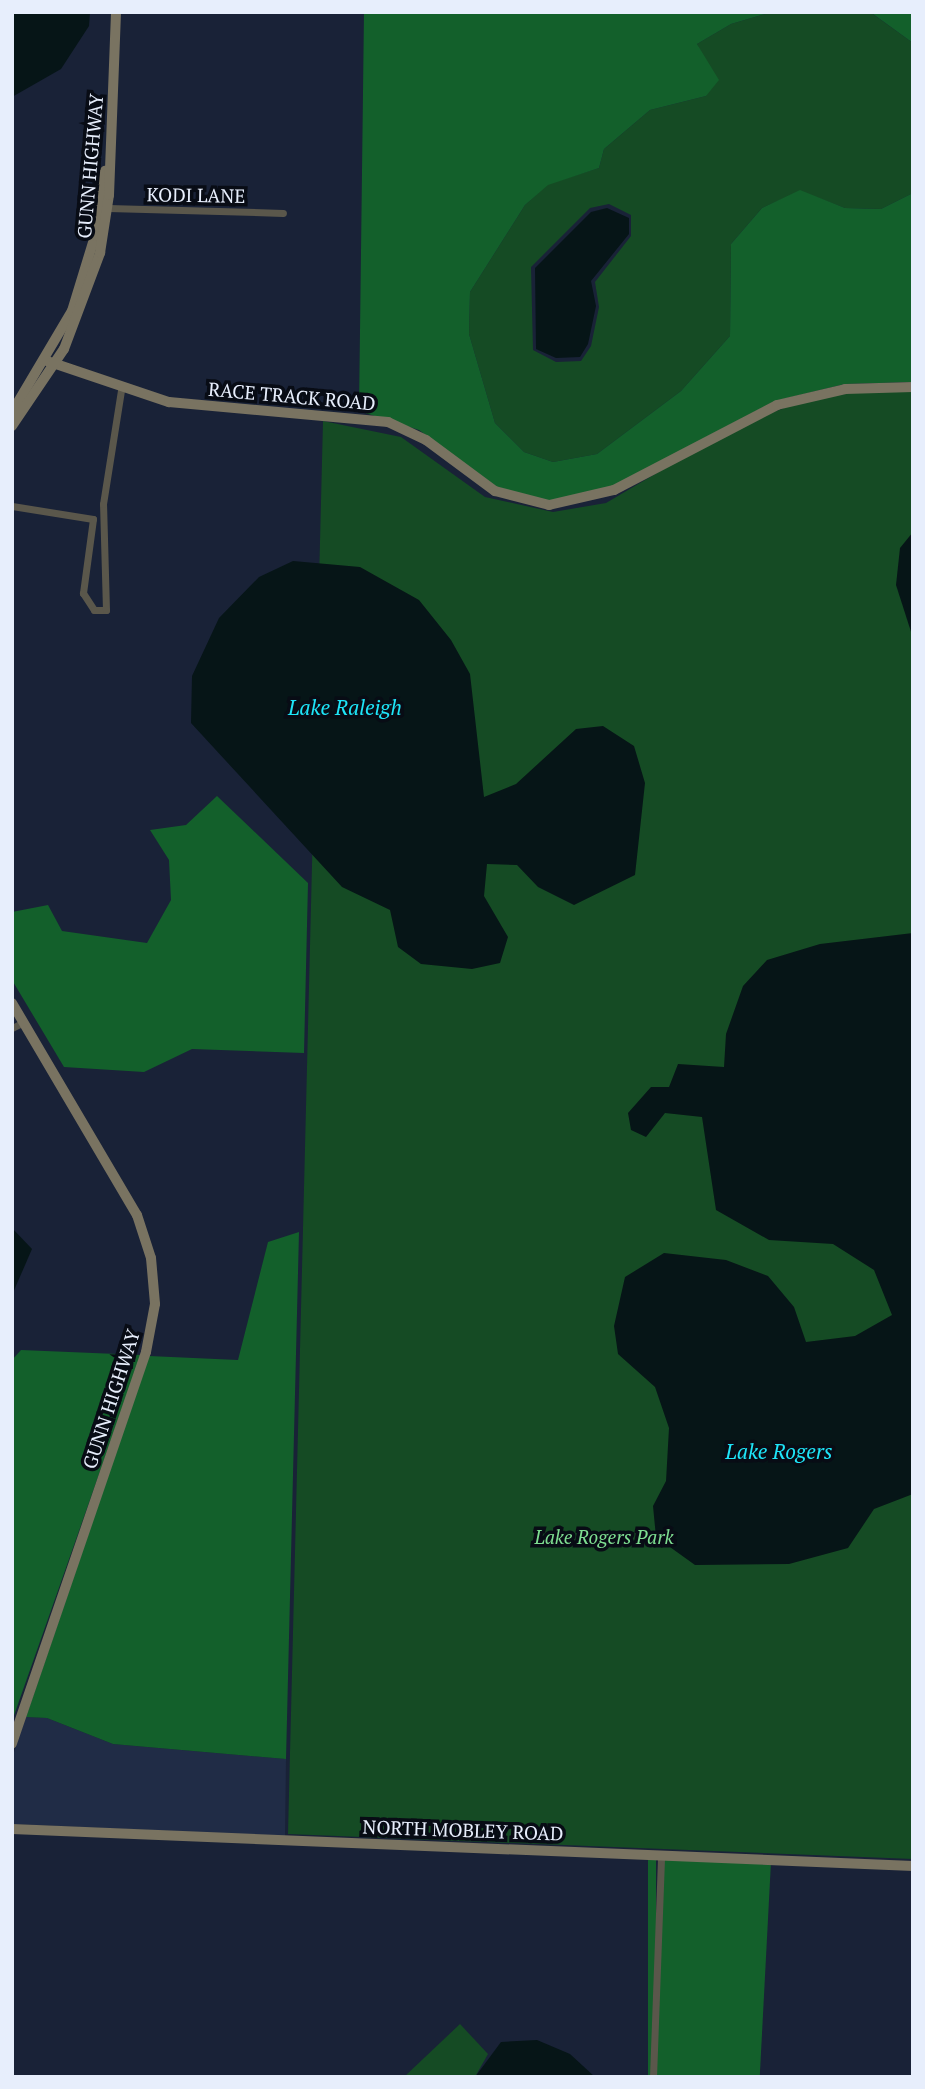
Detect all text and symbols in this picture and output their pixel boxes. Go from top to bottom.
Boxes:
street label: GUNN HIGHWAY [72,93,108,239]
street label: KODI LANE [146,183,246,207]
street label: RACE TRACK ROAD [207,377,377,415]
water label: Lake Raleigh [288,694,402,720]
street label: GUNN HIGHWAY [78,1326,144,1472]
water label: Lake Rogers [725,1438,833,1464]
park label: Lake Rogers Park [534,1526,674,1548]
street label: NORTH MOBLEY ROAD [362,1815,564,1845]

